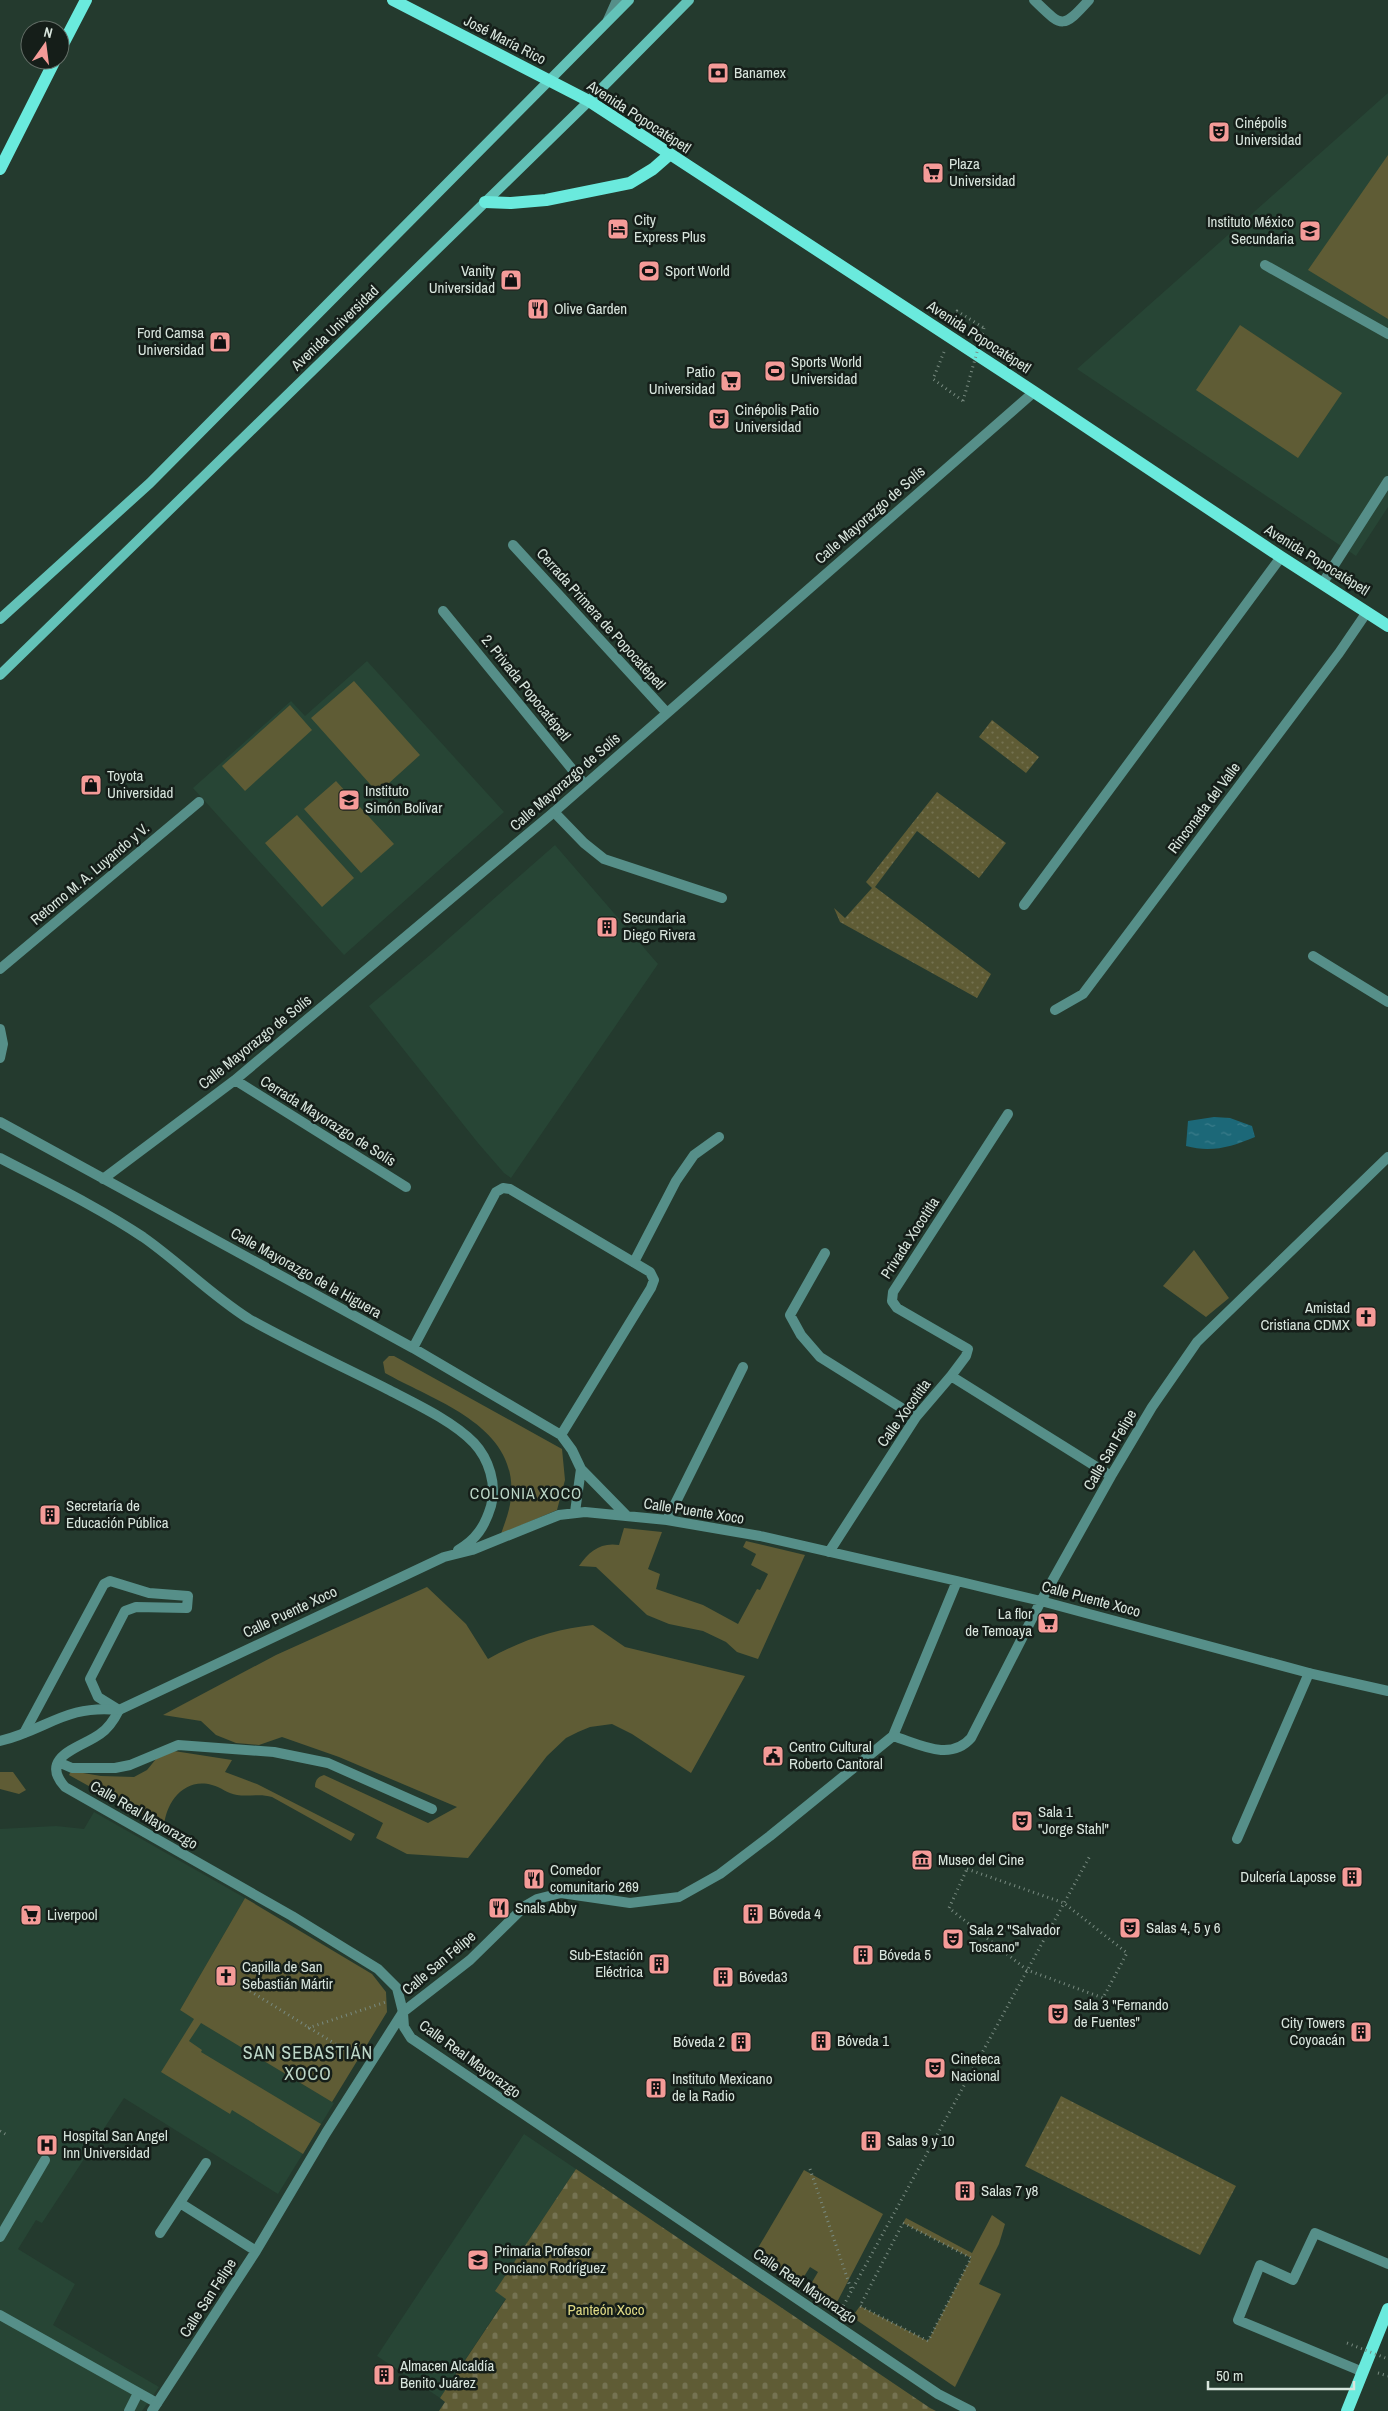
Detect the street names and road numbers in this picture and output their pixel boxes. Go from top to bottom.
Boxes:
street label: José María Rico [461,10,550,69]
street label: Avenida Popocatépetl [582,75,695,158]
street label: Avenida Universidad [285,280,383,376]
street label: Avenida Popocatépetl [922,295,1035,378]
street label: Calle Mayorazgo de Solís [810,461,929,569]
street label: Avenida Popocatépetl [1260,518,1374,600]
street label: Cerrada Primera de Popocatépetl [532,543,671,694]
street label: 2. Privada Popocatépetl [477,630,576,745]
street label: Calle Mayorazgo de Solís [505,728,624,836]
street label: Rinconada del Valle [1162,758,1245,858]
street label: Retorno M. A. Luyando y V. [26,818,154,930]
street label: Calle Mayorazgo de Solís [194,989,316,1094]
street label: Cerrada Mayorazgo de Solís [256,1070,400,1171]
street label: Privada Xocotitla [875,1193,944,1283]
street label: Calle Mayorazgo de la Higuera [227,1222,386,1323]
street label: Calle Xocotitla [872,1374,935,1451]
street label: Calle San Felipe [1078,1405,1141,1494]
street label: Calle Puente Xoco [642,1492,746,1529]
street label: Calle Puente Xoco [1039,1575,1143,1622]
street label: Calle Puente Xoco [239,1581,340,1643]
street label: Calle Real Mayorazgo [87,1775,202,1854]
street label: Calle San Felipe [397,1925,480,2000]
street label: Calle Real Mayorazgo [415,2015,526,2103]
street label: Calle Real Mayorazgo [749,2243,861,2328]
street label: Calle San Felipe [174,2254,241,2341]

